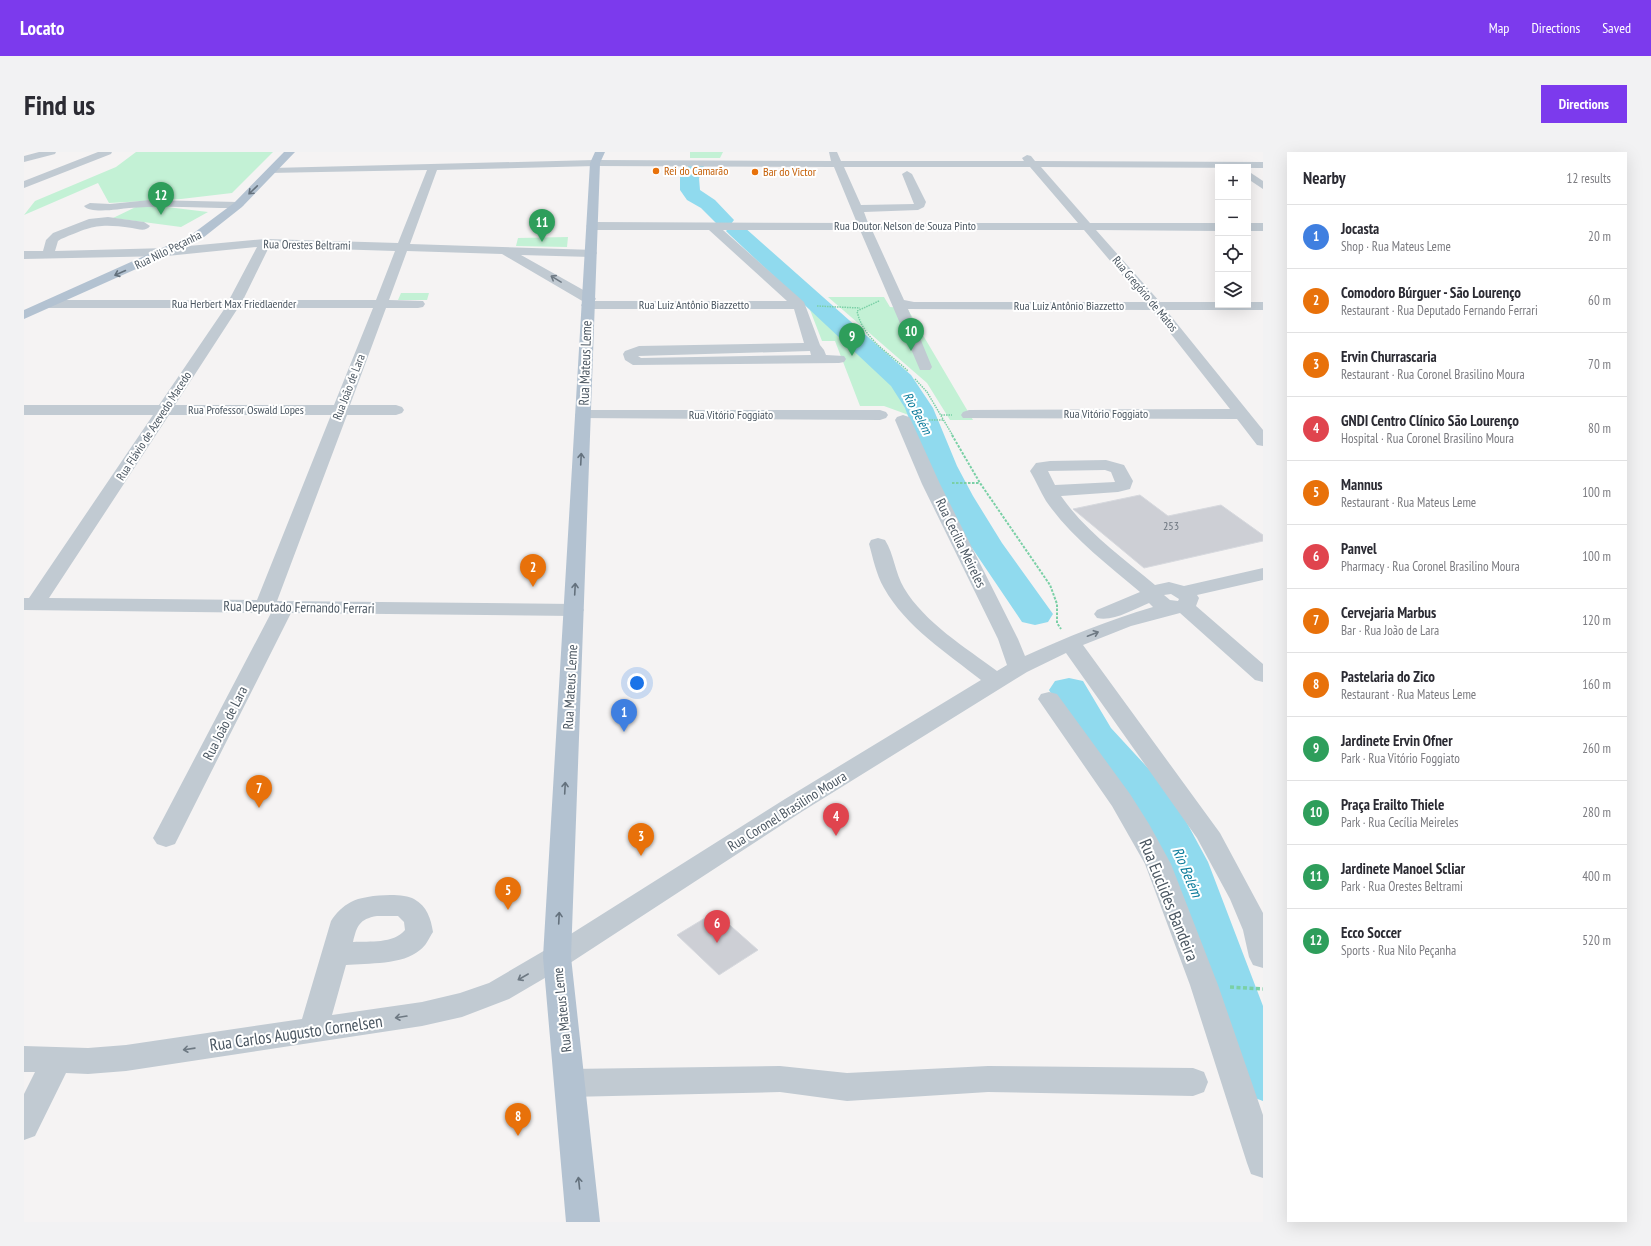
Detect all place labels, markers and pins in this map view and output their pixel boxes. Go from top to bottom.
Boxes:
place label: Rei do Camarão [664,163,728,178]
place label: Bar do Victor [763,164,817,179]
marker: Rei do Camarão [651,166,661,176]
marker: Bar do Victor [750,167,760,177]
pin: 12 [148,182,174,215]
pin: 11 [529,209,555,242]
pin: 10 [898,318,924,351]
pin: 9 [839,323,865,356]
pin: 2 [520,554,546,587]
pin: 1 [611,699,637,732]
pin: 7 [246,775,272,808]
pin: 4 [823,803,849,836]
pin: 3 [628,823,654,856]
pin: 5 [495,877,521,910]
pin: 6 [704,910,730,943]
pin: 8 [505,1103,531,1136]

